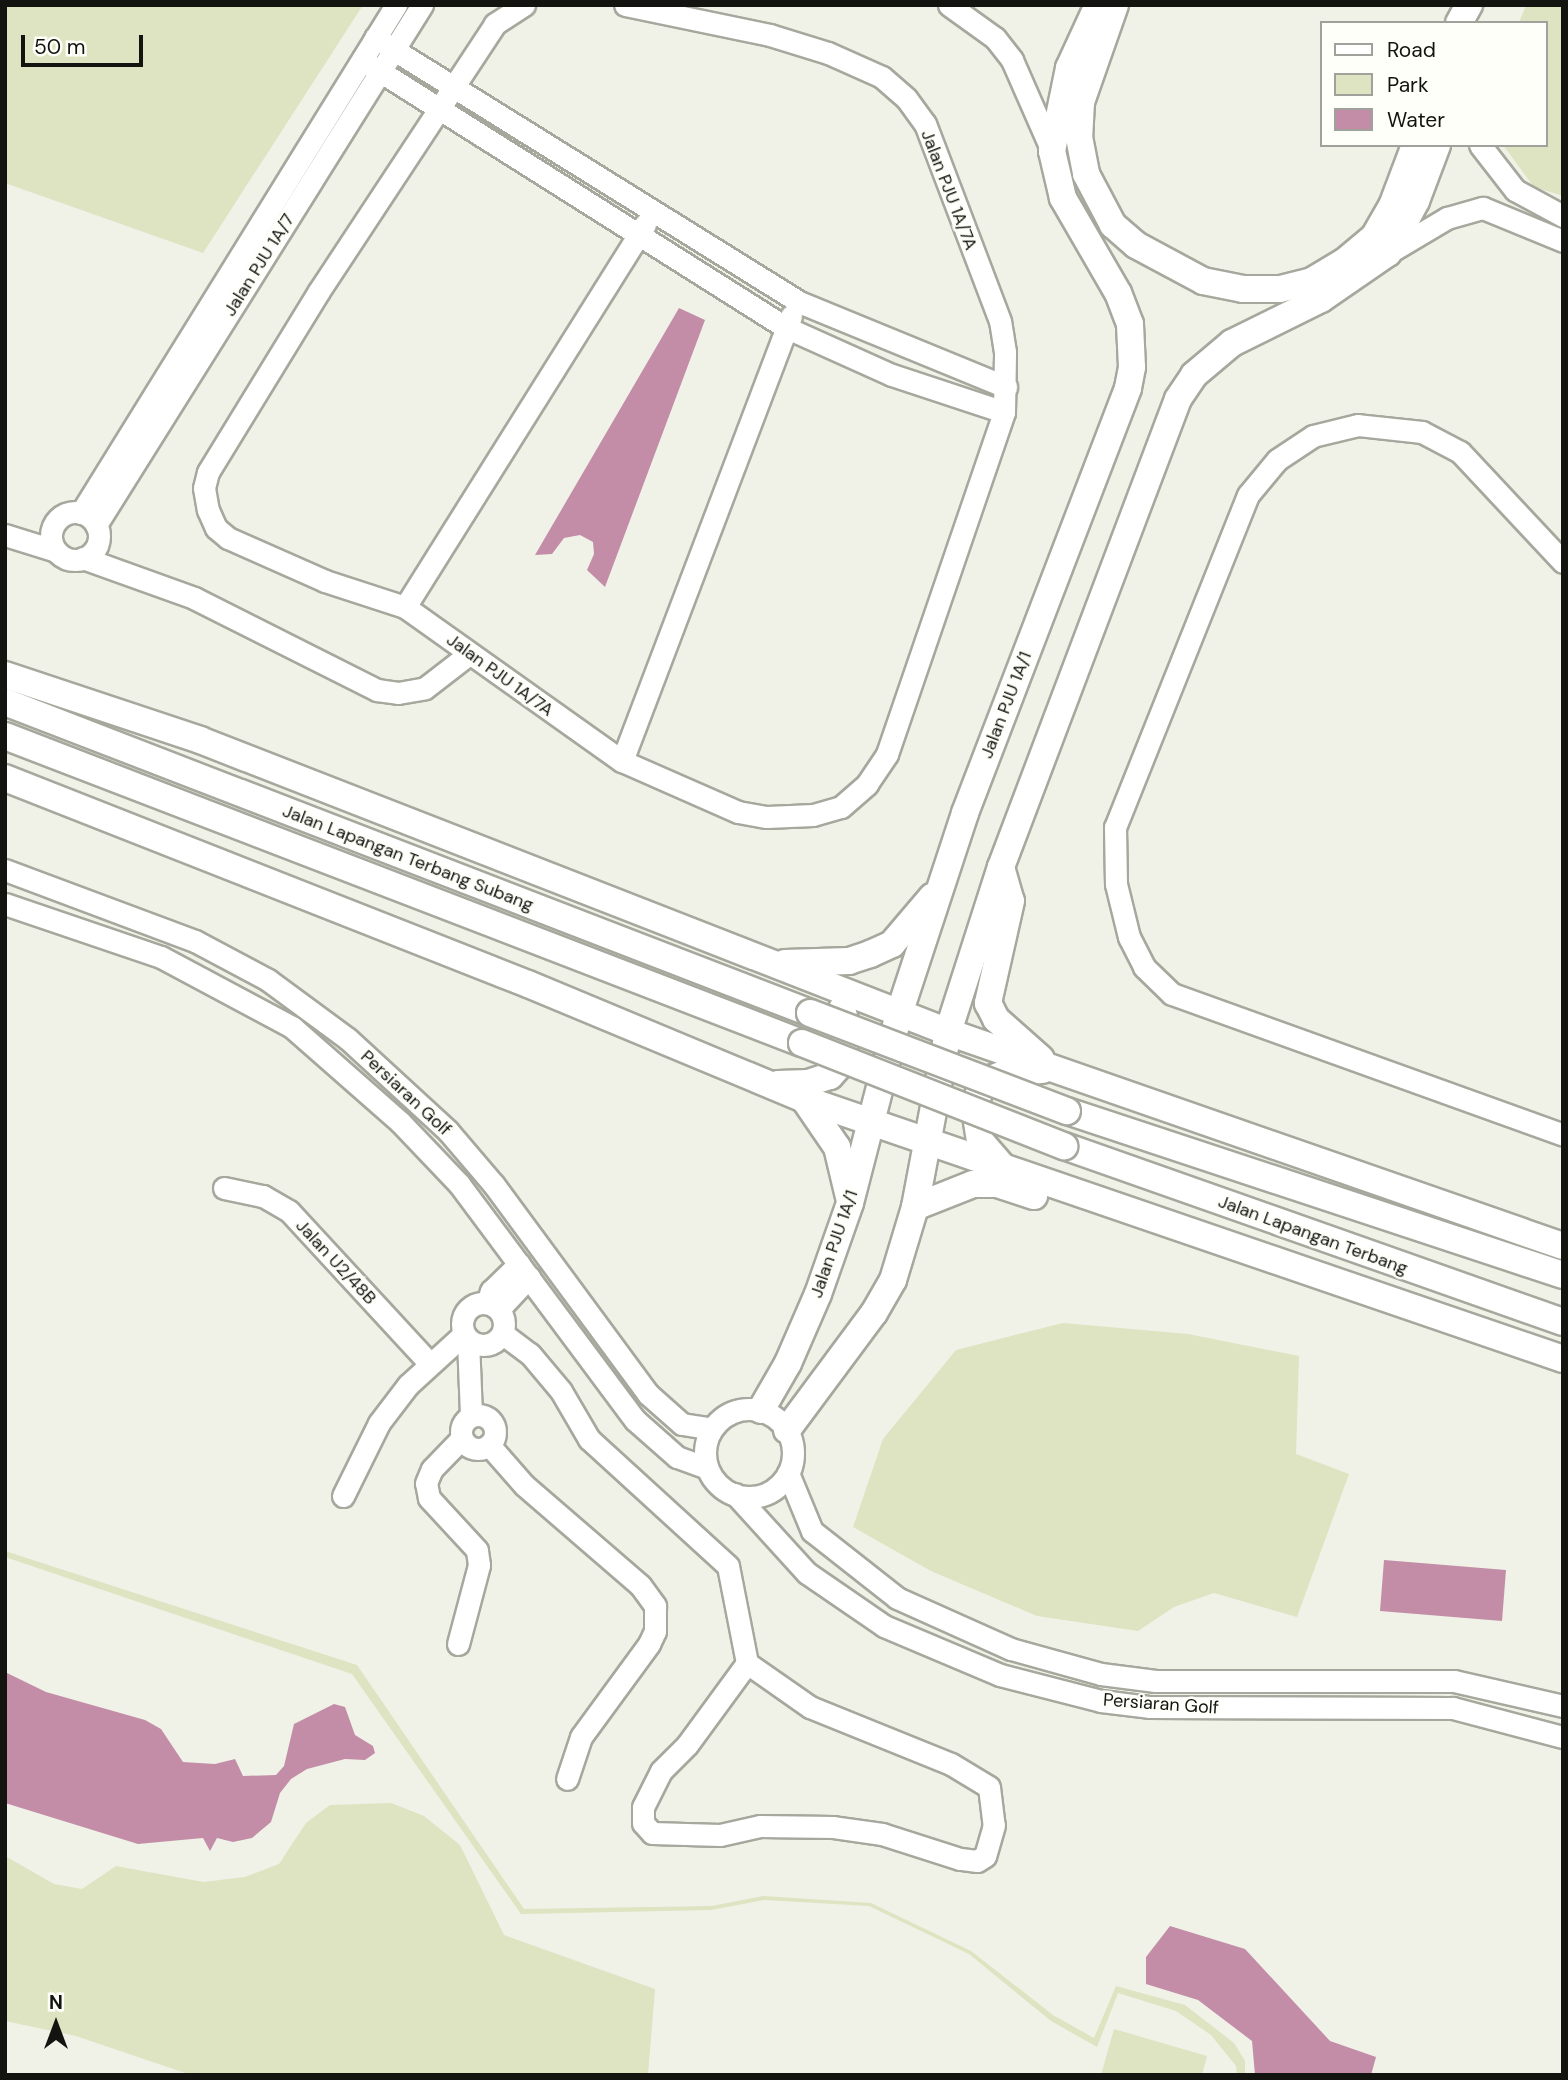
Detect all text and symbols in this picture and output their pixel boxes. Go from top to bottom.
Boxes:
scale bar [24,21,147,65]
legend [1320,21,1547,147]
text: 50 m [34,33,85,61]
text: Road [1387,36,1436,64]
text: Park [1387,71,1428,99]
text: Water [1387,106,1445,134]
street label: Jalan PJU 1A/7A [916,127,982,253]
street label: Jalan PJU 1A/7 [219,210,299,320]
street label: Jalan PJU 1A/7A [442,629,558,721]
street label: Jalan PJU 1A/1 [976,649,1036,761]
street label: Jalan Lapangan Terbang Subang [279,800,537,916]
street label: Persiaran Golf [356,1046,456,1140]
street label: Jalan PJU 1A/1 [805,1187,863,1301]
street label: Jalan Lapangan Terbang [1215,1191,1411,1279]
street label: Jalan U2/48B [291,1215,381,1309]
street label: Persiaran Golf [1102,1689,1220,1719]
north arrow [21,1989,91,2059]
text: N [49,1990,63,2015]

